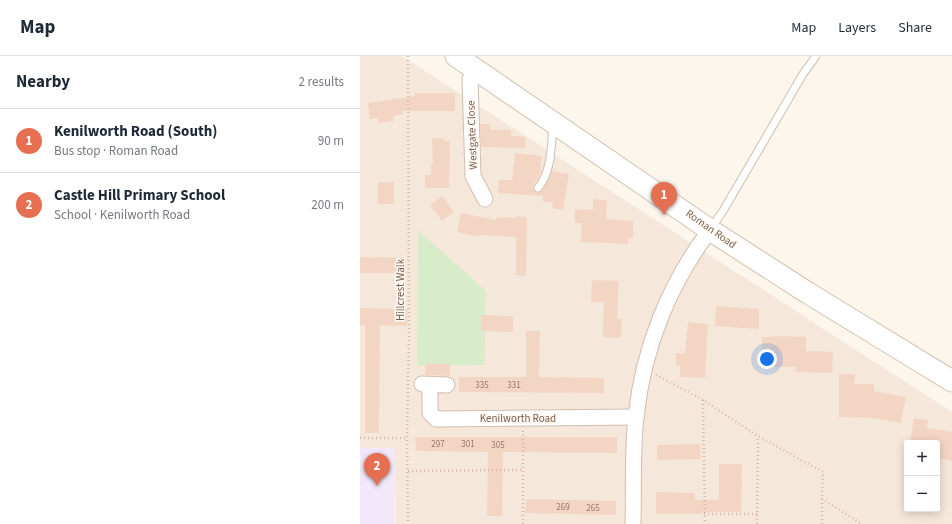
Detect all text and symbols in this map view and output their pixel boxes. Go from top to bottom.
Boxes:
text: Map [20,14,55,41]
text: Map [791,18,816,38]
text: Layers [838,18,876,38]
text: Share [898,18,932,38]
text: Nearby [16,70,70,94]
text: 2 results [299,73,344,91]
street label: Westgate Close [463,100,481,170]
text: Kenilworth Road (South) [54,121,217,142]
text: 1 [26,132,32,150]
text: 90 m [318,132,344,150]
text: Bus stop · Roman Road [54,142,178,160]
pin: 1 [651,182,677,215]
text: Castle Hill Primary School [54,185,225,206]
text: 2 [26,196,32,214]
text: 200 m [311,196,344,214]
text: School · Kenilworth Road [54,206,190,224]
street label: Roman Road [683,206,739,252]
street label: Hillcrest Walk [393,258,408,321]
your location [757,349,777,369]
house number: 335 [475,379,489,392]
house number: 331 [507,379,521,392]
street label: Kenilworth Road [480,411,556,426]
house number: 297 [431,438,445,451]
house number: 301 [461,438,475,451]
house number: 305 [491,439,505,452]
map controls [904,440,940,512]
button: + [904,440,940,476]
pin: 2 [364,453,390,486]
button: − [904,476,940,512]
house number: 269 [556,501,570,514]
house number: 265 [586,502,600,515]

